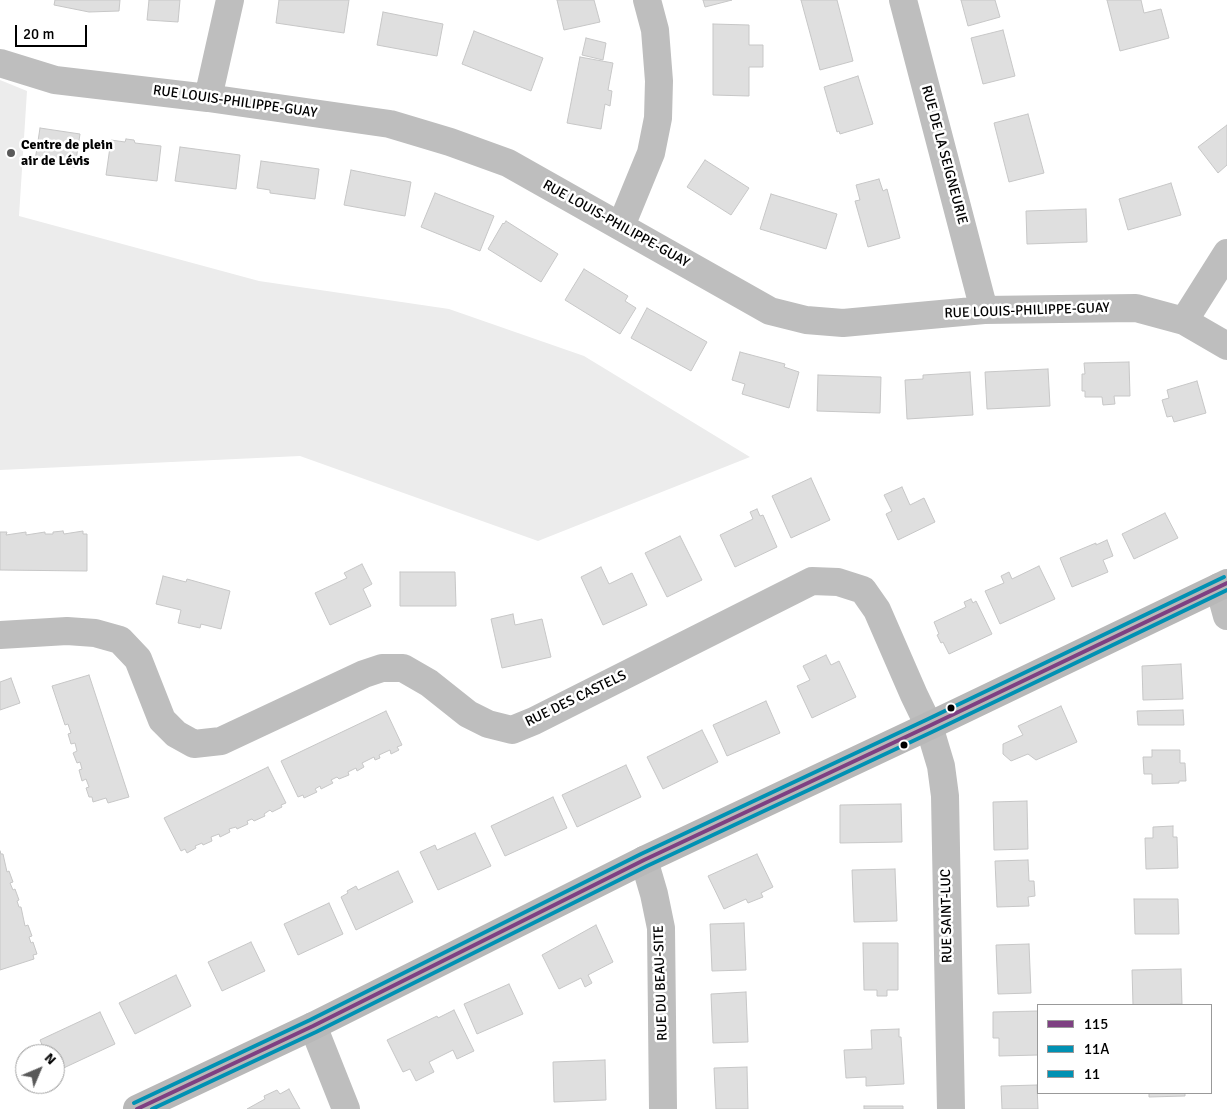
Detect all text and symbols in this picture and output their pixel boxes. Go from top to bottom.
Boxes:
scale bar [18,15,90,47]
text: 20 m [23,25,54,43]
street label: RUE LOUIS-PHILIPPE-GUAY [152,82,318,122]
street label: RUE DE LA SEIGNEURIE [917,84,971,226]
place label: Centre de plein air de Lévis [21,137,113,170]
marker: Centre de plein air de Lévis [5,147,17,159]
street label: RUE LOUIS-PHILIPPE-GUAY [540,177,692,271]
street label: RUE LOUIS-PHILIPPE-GUAY [944,300,1110,322]
street label: RUE DES CASTELS [523,667,629,731]
unlabelled marker [946,703,956,713]
unlabelled marker [899,740,909,750]
street label: RUE SAINT-LUC [938,869,956,963]
street label: RUE DU BEAU-SITE [651,925,671,1041]
legend [1037,1004,1212,1094]
text: 115 [1084,1015,1108,1033]
text: 11A [1084,1040,1109,1058]
north arrow [15,1044,65,1094]
text: N [41,1049,60,1068]
text: 11 [1084,1065,1100,1083]

